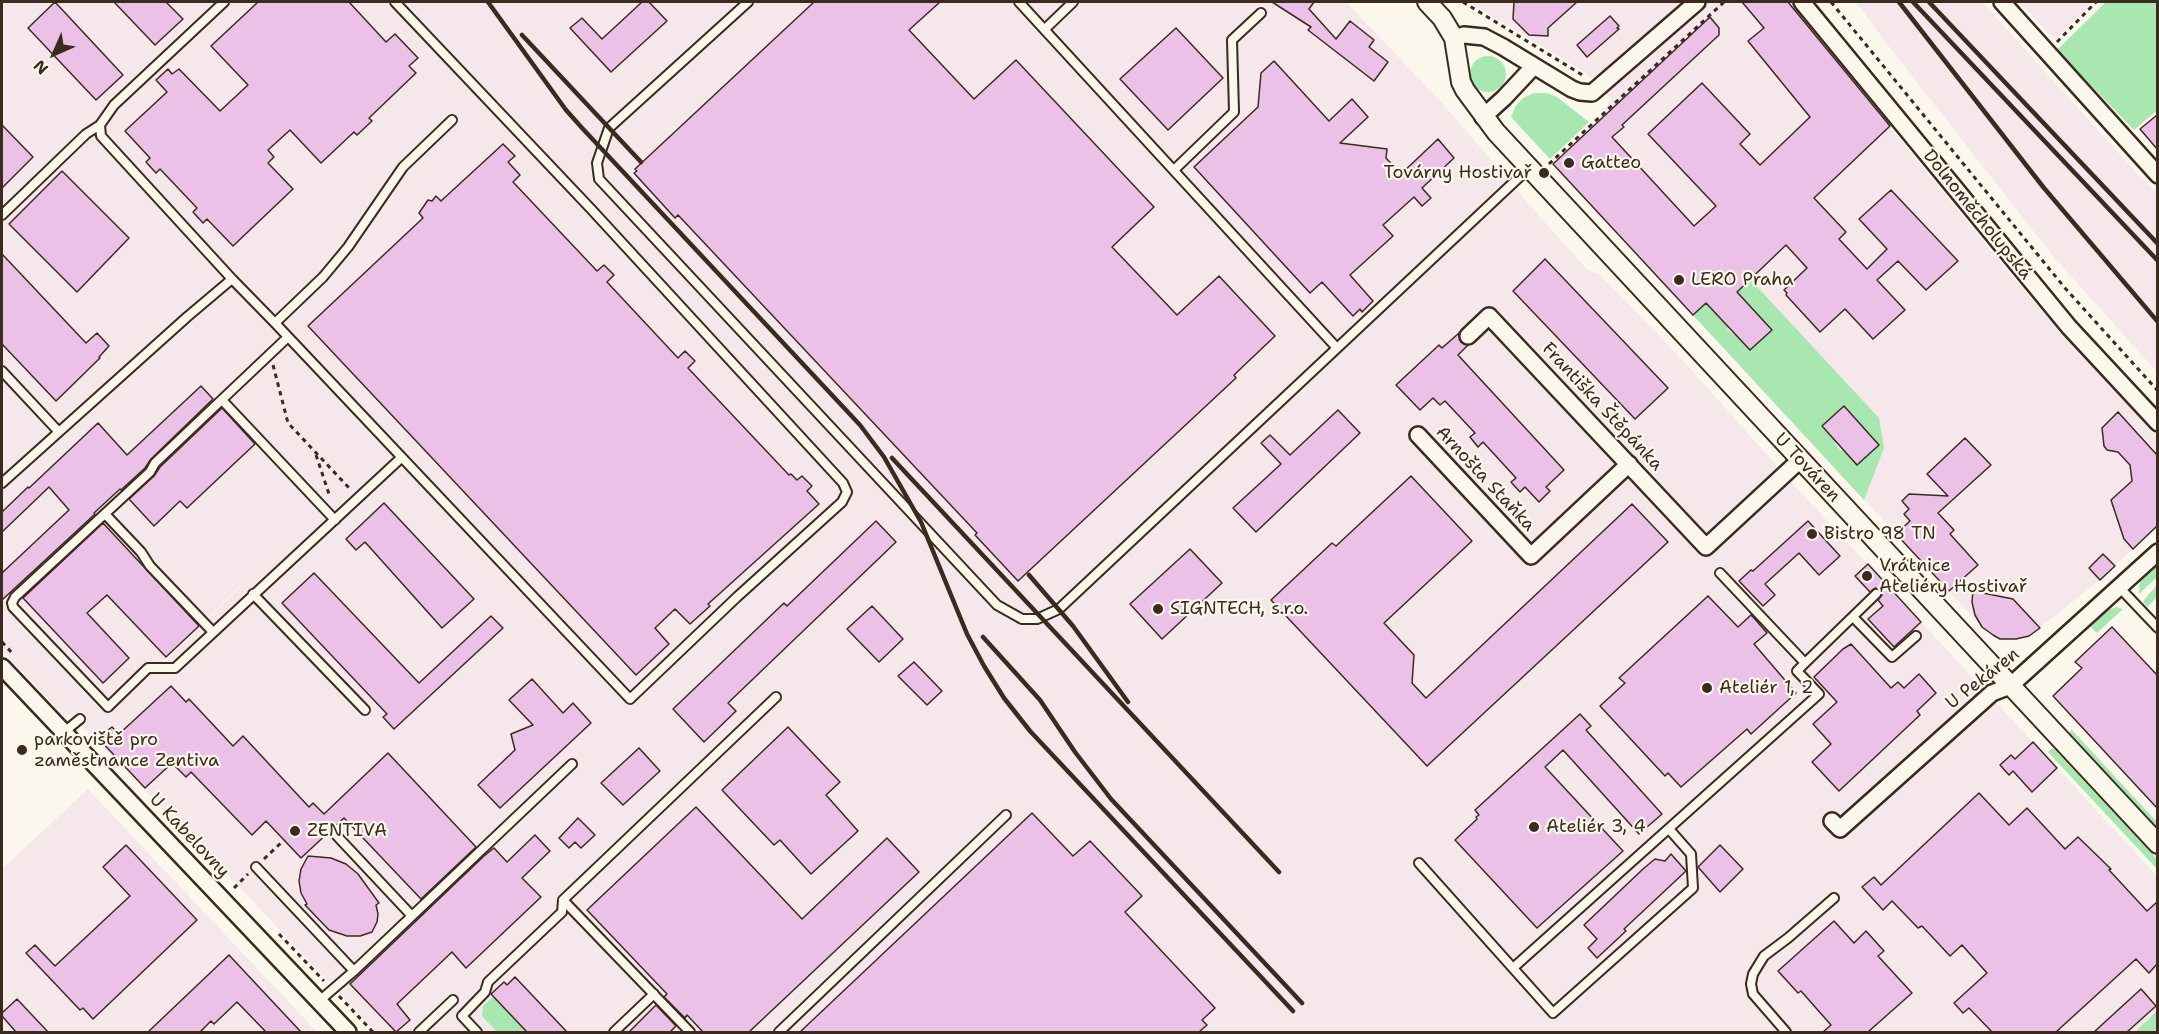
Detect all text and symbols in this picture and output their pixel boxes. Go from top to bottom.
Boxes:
north arrow [24,24,84,84]
text: N [29,55,53,79]
street label: Dolnoměcholupská [1918,146,2036,284]
place label: Gatteo [1581,152,1641,174]
marker: Gatteo [1562,156,1576,170]
place label: Továrny Hostivař [1384,162,1532,184]
marker: Továrny Hostivař [1537,166,1551,180]
place label: LERO Praha [1691,269,1793,291]
marker: LERO Praha [1672,273,1686,287]
street label: Františka Štěpánka [1537,338,1667,476]
street label: Arnošta Staňka [1431,422,1539,536]
street label: U Továren [1770,429,1844,507]
place label: Bistro 98 TN [1824,523,1936,545]
marker: Bistro 98 TN [1805,527,1819,541]
place label: Vrátnice Ateliéry Hostivař [1879,555,2027,598]
marker: Vrátnice Ateliéry Hostivař [1860,569,1874,583]
place label: SIGNTECH, s.r.o. [1170,598,1308,620]
marker: SIGNTECH, s.r.o. [1151,602,1165,616]
street label: U Pekáren [1942,644,2024,714]
place label: Ateliér 1, 2 [1719,677,1814,699]
marker: Ateliér 1, 2 [1700,681,1714,695]
place label: parkoviště pro zaměstnance Zentiva [34,729,219,771]
marker: parkoviště pro zaměstnance Zentiva [15,743,29,757]
street label: U Kabelovny [144,789,234,883]
place label: Ateliér 3, 4 [1546,816,1646,838]
place label: ZENTIVA [307,820,387,842]
marker: Ateliér 3, 4 [1527,820,1541,834]
marker: ZENTIVA [288,824,302,838]

